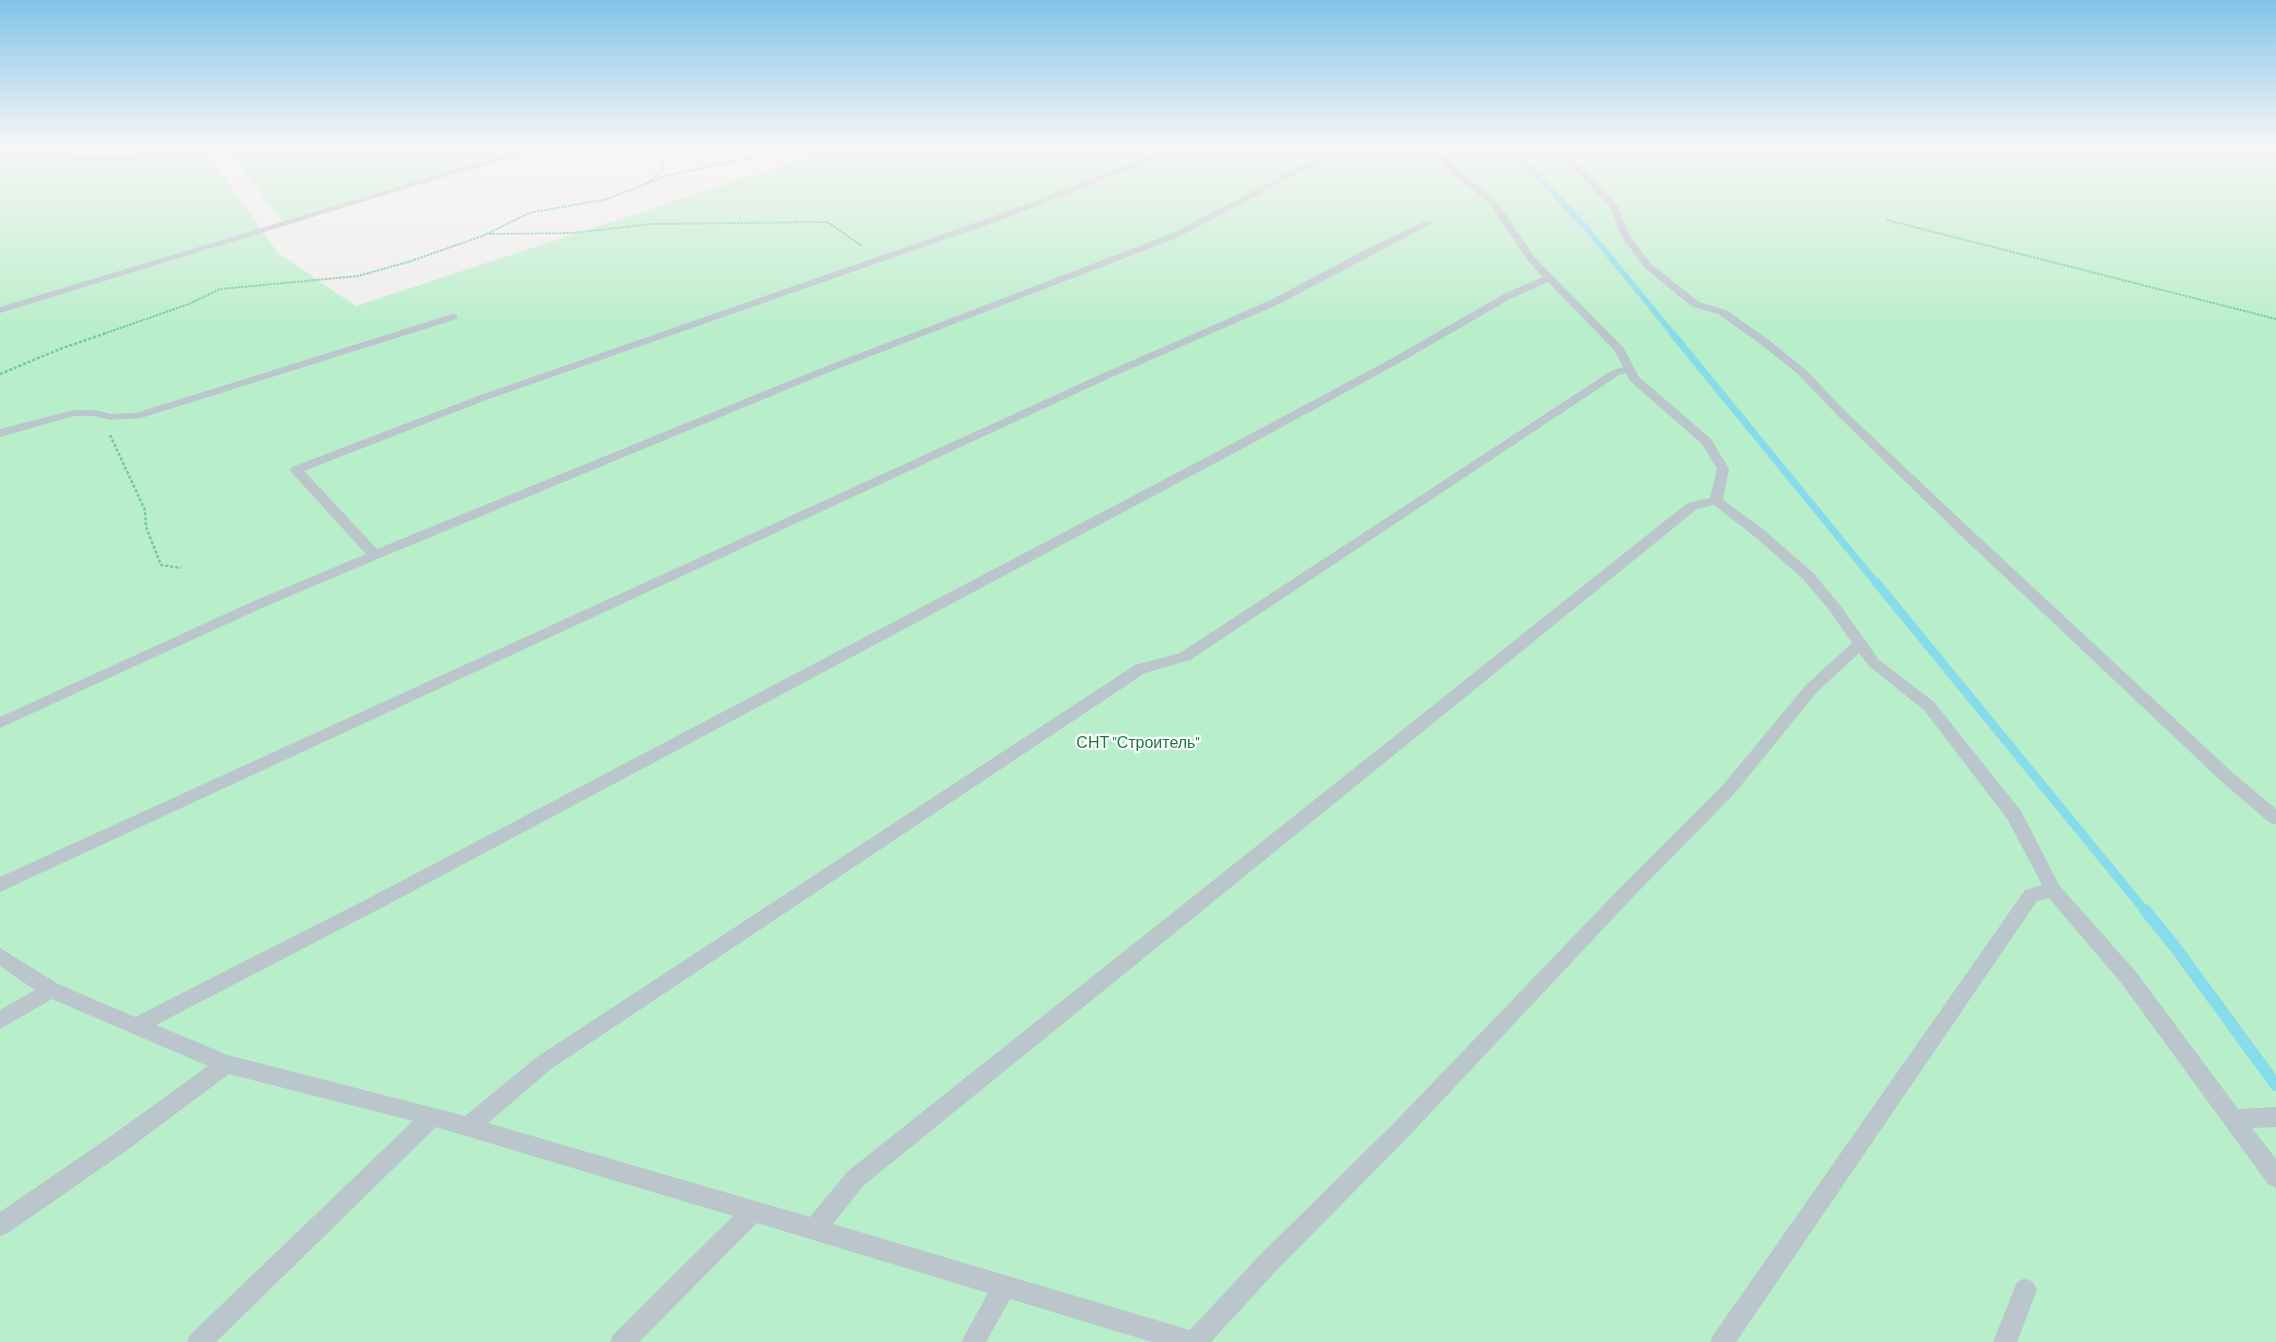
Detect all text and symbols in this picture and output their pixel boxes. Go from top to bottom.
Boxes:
park label: СНТ "Строитель" [1076,733,1200,753]

